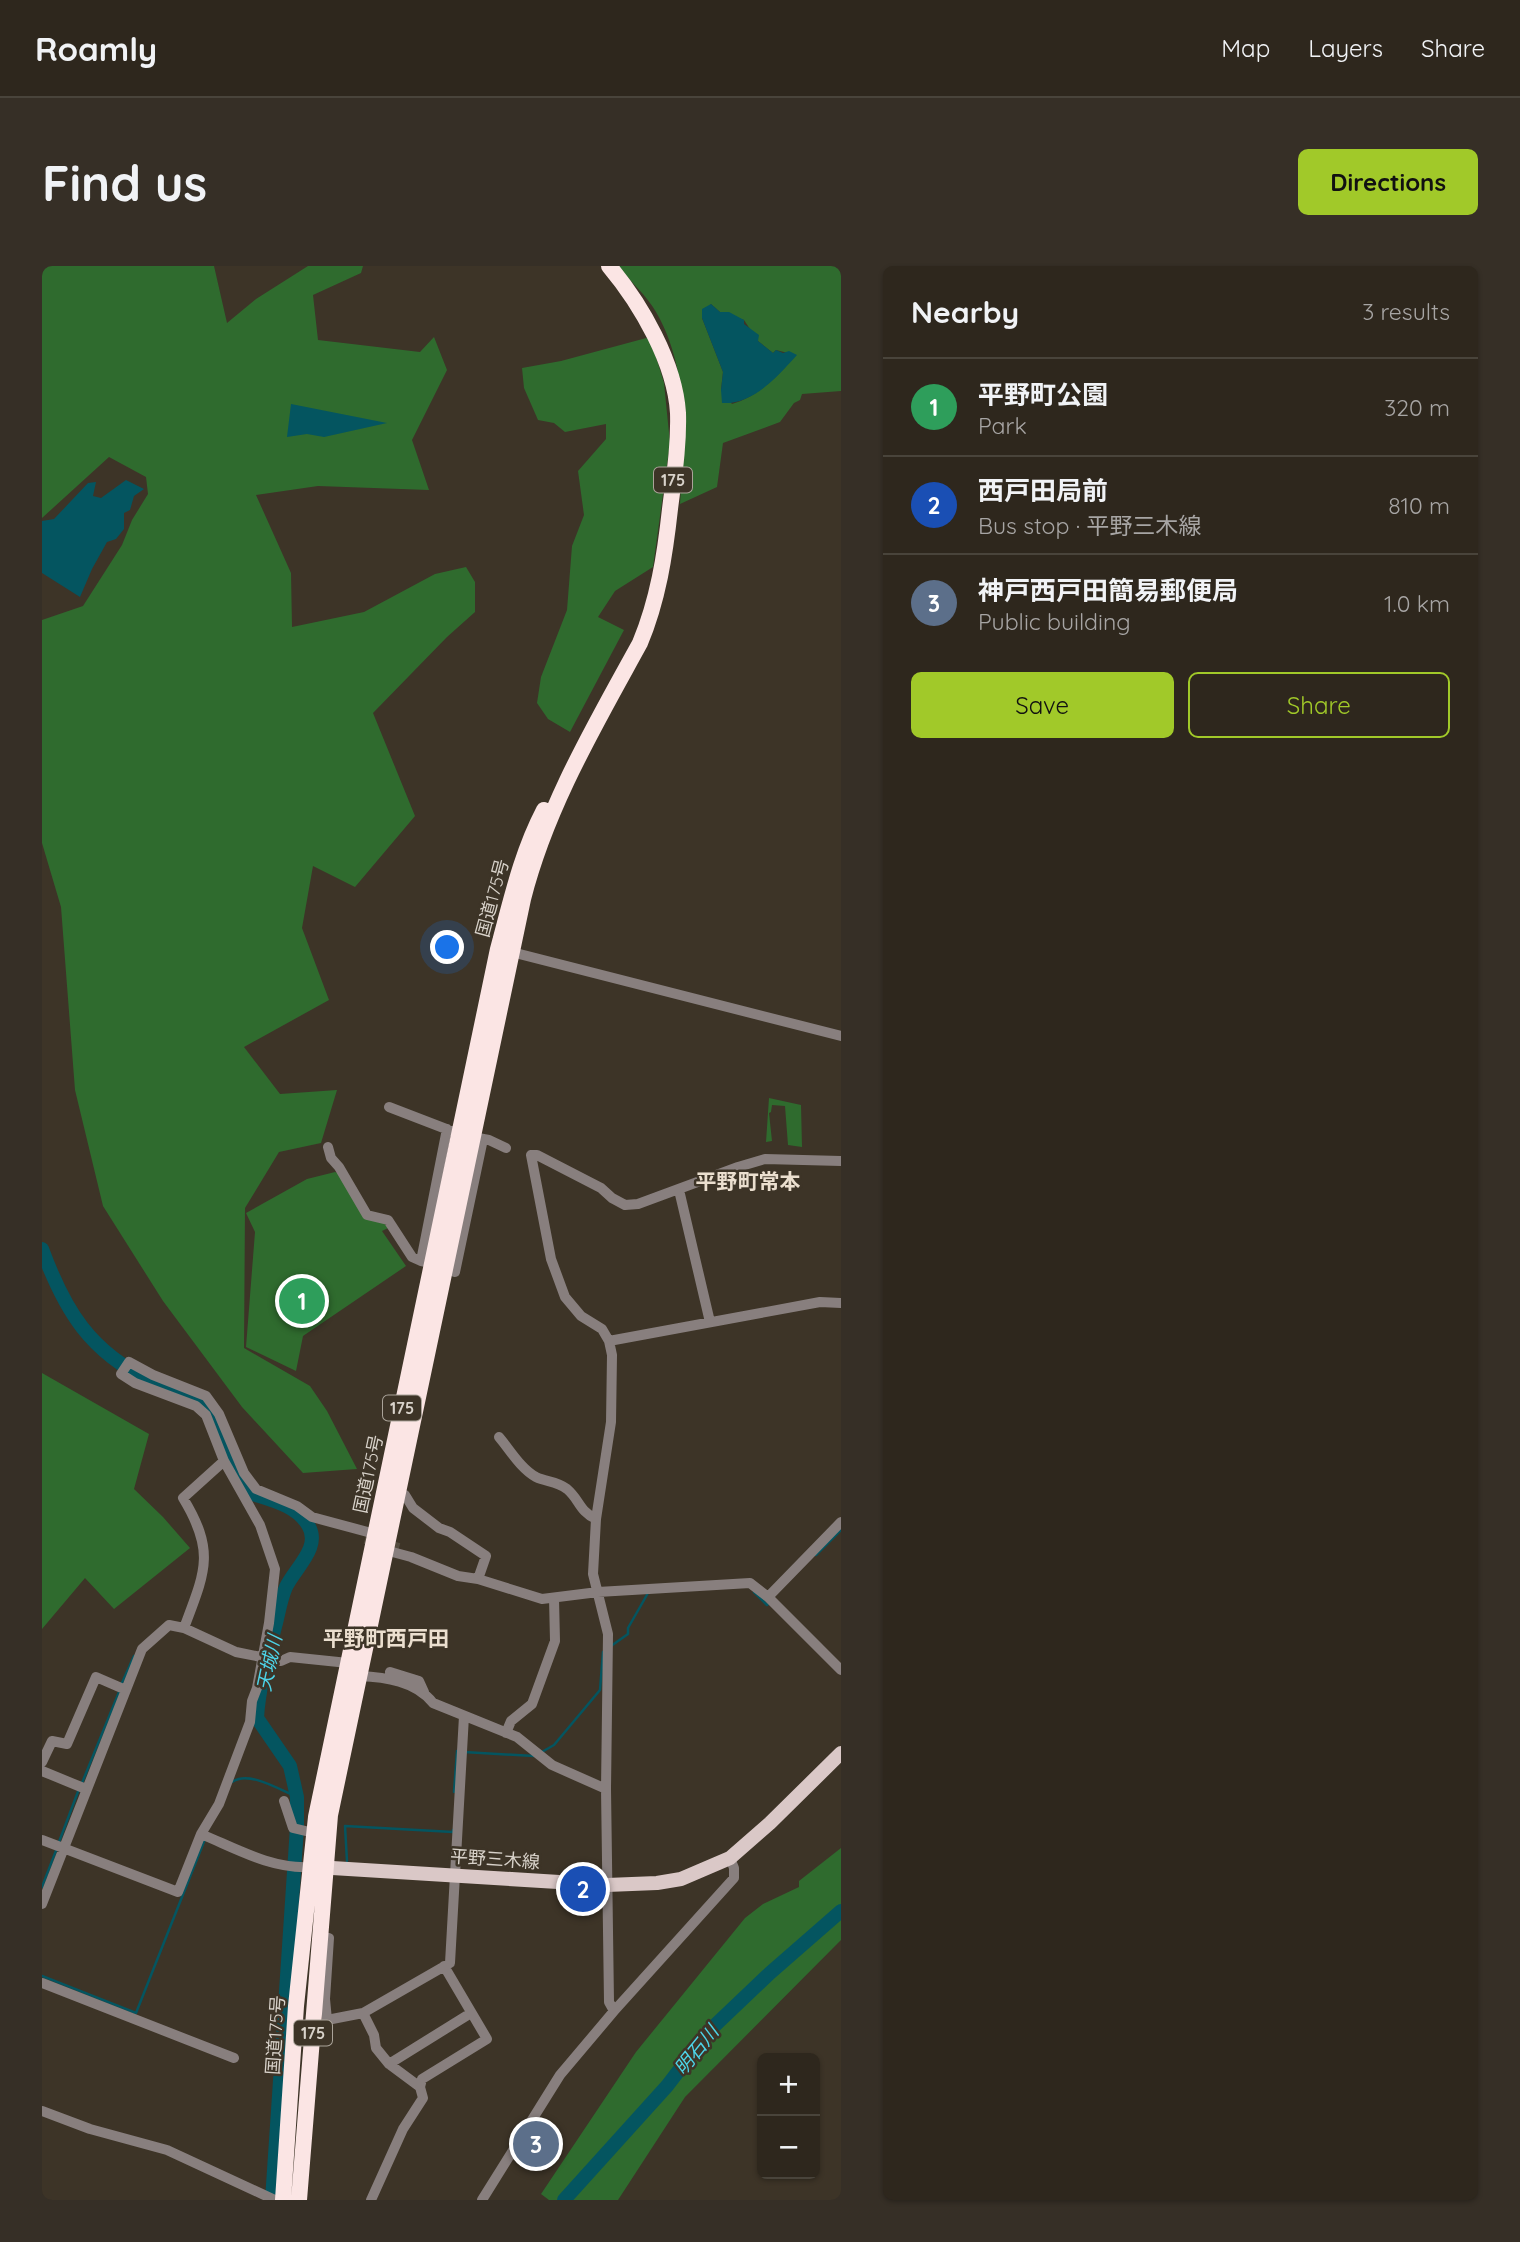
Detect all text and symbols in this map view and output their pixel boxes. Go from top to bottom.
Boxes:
text: Roamly [35,28,157,69]
text: Map [1221,33,1270,63]
text: Layers [1308,33,1383,63]
text: Share [1421,33,1485,63]
button: Directions [1298,149,1478,215]
text: Find us [42,152,207,213]
text: Nearby [911,293,1019,331]
text: 3 results [1362,297,1450,326]
text: 平野町公園 [978,378,1108,411]
text: 1 [930,393,938,422]
text: 320 m [1384,393,1450,422]
text: Park [978,411,1027,440]
road number: 175 [654,468,692,493]
text: 西戸田局前 [978,474,1108,507]
text: 2 [927,491,941,520]
text: 810 m [1388,491,1450,520]
text: Bus stop · 平野三木線 [978,511,1201,540]
text: 神戸西戸田簡易郵便局 [978,574,1238,607]
text: 3 [928,589,940,618]
text: 1.0 km [1384,589,1450,618]
text: Public building [978,607,1131,636]
button: Save [911,672,1174,738]
button: Share [1188,672,1450,738]
street label: 国道175号 [471,857,513,939]
your location [430,930,464,964]
district label: 平野町常本 [696,1168,801,1194]
pin: 1 [279,1275,325,1327]
road number: 175 [383,1396,421,1420]
street label: 国道175号 [348,1433,388,1515]
district label: 平野町西戸田 [323,1625,449,1651]
water label: 天城川 [251,1631,287,1693]
street label: 平野三木線 [449,1844,541,1874]
pin: 2 [560,1863,606,1915]
street label: 国道175号 [261,1994,289,2076]
water label: 明石川 [669,2019,725,2080]
road number: 175 [294,2020,332,2045]
map controls [757,2053,820,2179]
button: + [757,2053,820,2116]
button: − [757,2116,820,2179]
pin: 3 [513,2118,559,2170]

